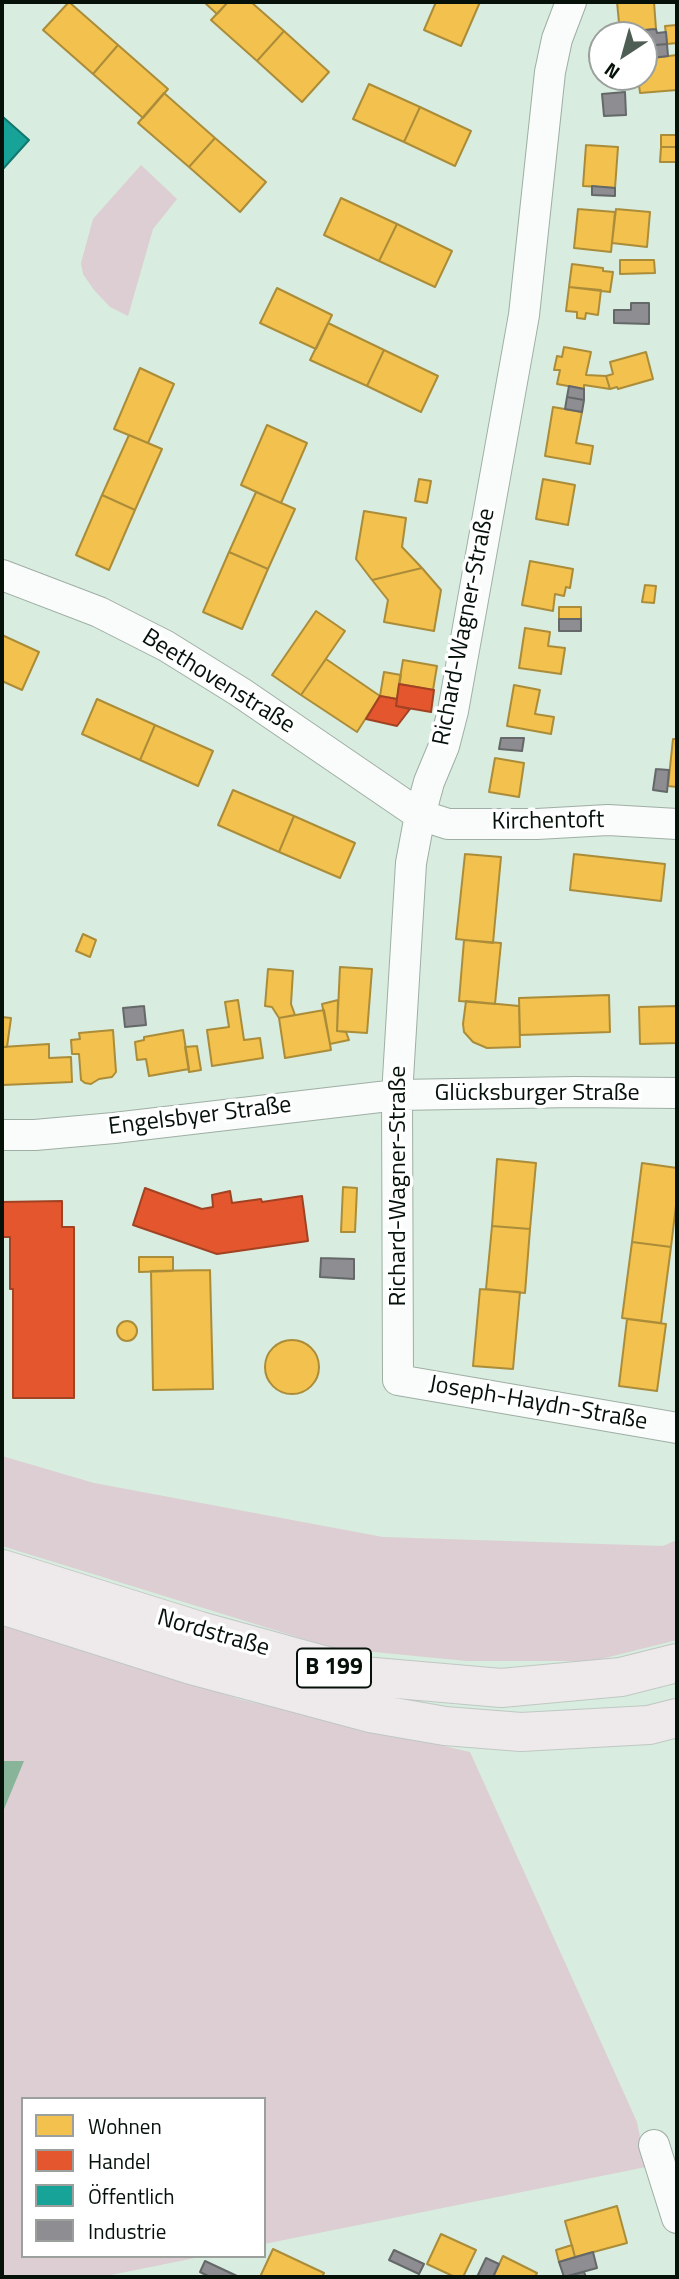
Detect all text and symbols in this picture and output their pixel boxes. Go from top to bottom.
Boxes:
north arrow [588,21,658,91]
text: N [598,56,625,87]
street label: Richard-Wagner-Straße [428,506,502,748]
street label: Beethovenstraße [136,623,300,741]
street label: Kirchentoft [491,807,605,837]
street label: Richard-Wagner-Straße [385,1066,413,1306]
street label: Glücksburger Straße [434,1080,640,1108]
street label: Engelsbyer Straße [107,1091,293,1143]
street label: Joseph-Haydn-Straße [427,1371,649,1437]
street label: Nordstraße [154,1604,272,1664]
road number: B 199 [297,1648,371,1688]
legend [21,2097,266,2258]
text: Wohnen [88,2110,162,2142]
text: Handel [88,2145,151,2177]
text: Öffentlich [88,2180,175,2212]
text: Industrie [88,2215,166,2247]

